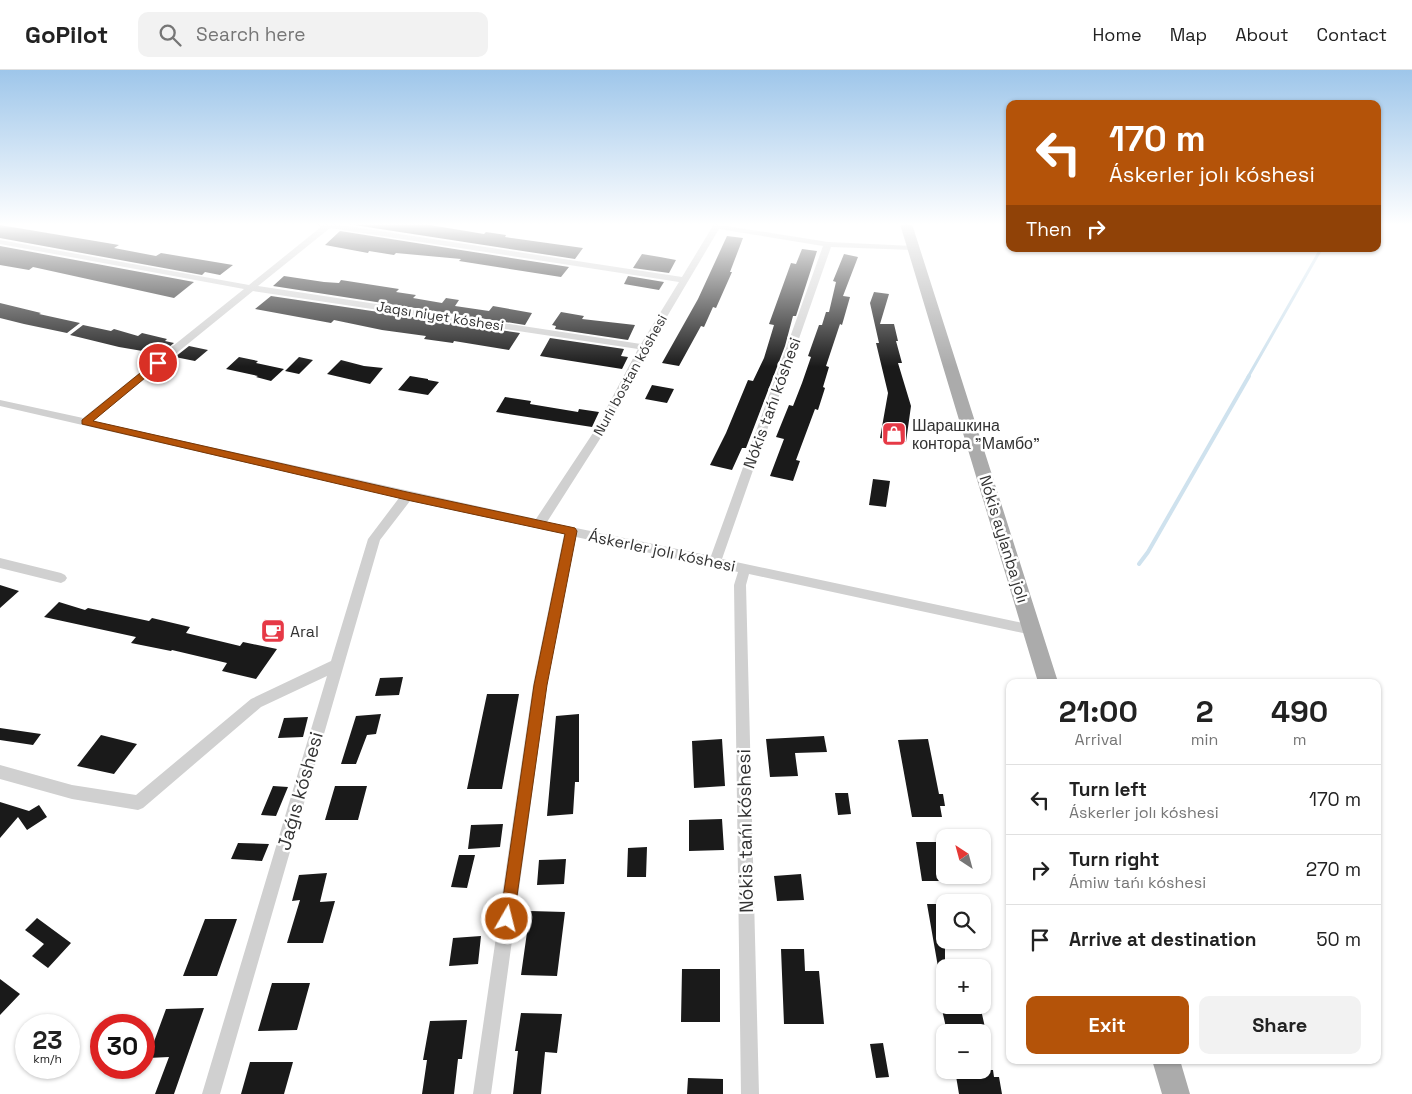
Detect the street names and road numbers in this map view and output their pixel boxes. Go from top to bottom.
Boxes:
street label: Jaqsı niyet kóshesi [375,297,505,335]
street label: Nurlı bostan kóshesi [589,311,671,439]
street label: Nókis tańı kóshesi [739,335,805,471]
street label: Nókis aylanba jolı [975,473,1033,605]
street label: Áskerler jolı kóshesi [587,525,737,577]
street label: Jaǵıs kóshesi [271,729,329,853]
street label: Nókis tańı kóshesi [731,749,759,913]

